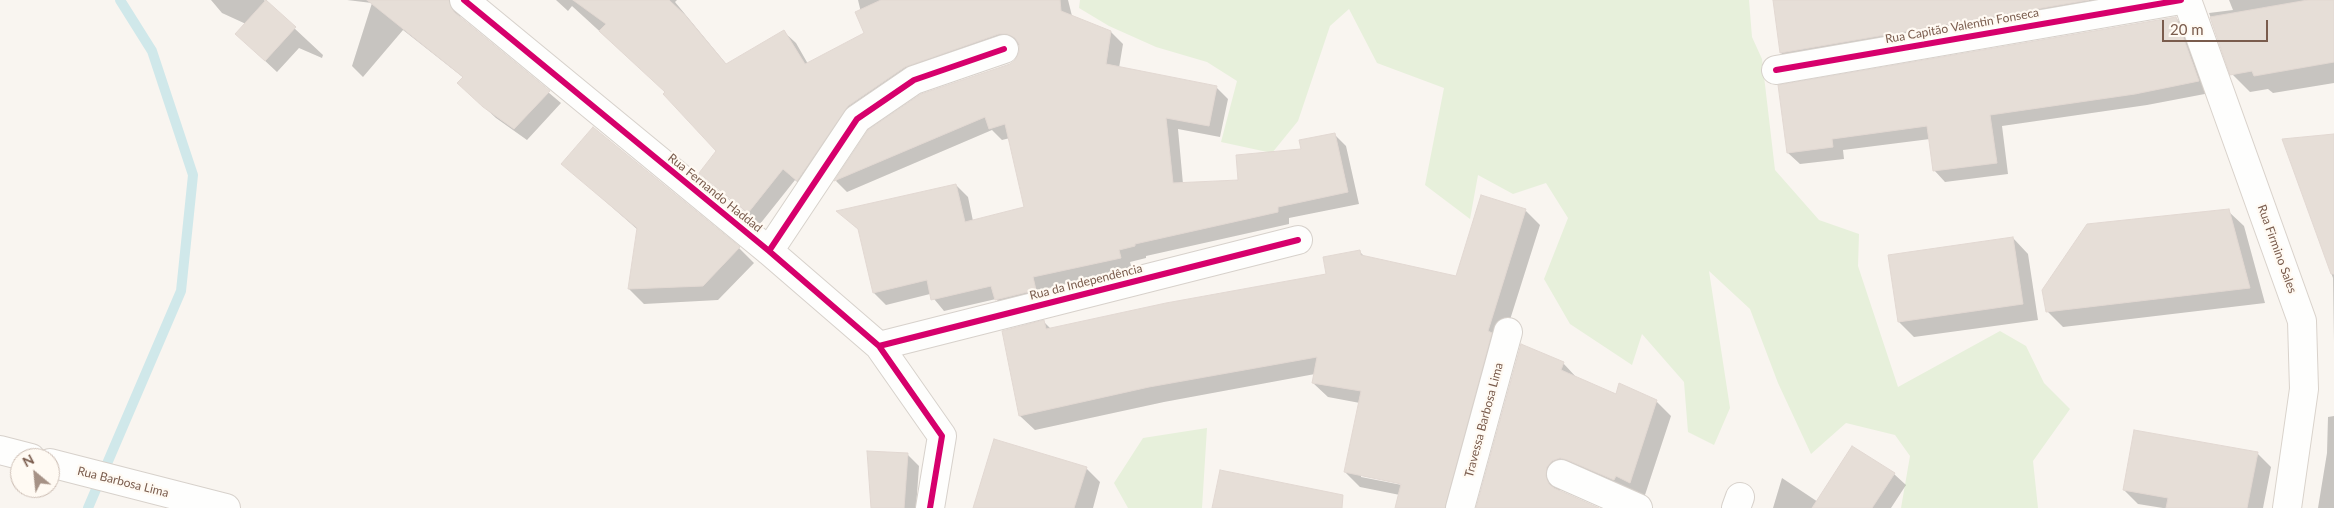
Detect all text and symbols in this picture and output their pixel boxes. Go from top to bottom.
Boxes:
street label: Rua Capitão Valentin Fonseca [1884,5,2040,47]
scale bar [2164,10,2270,42]
text: 20 m [2170,20,2204,38]
street label: Rua Fernando Haddad [665,151,765,235]
street label: Rua Firmino Sales [2254,203,2300,295]
street label: Rua da Independência [1028,261,1144,303]
street label: Travessa Barbosa Lima [1462,361,1506,479]
north arrow [10,448,60,498]
text: N [19,450,37,470]
street label: Rua Barbosa Lima [76,464,170,500]

